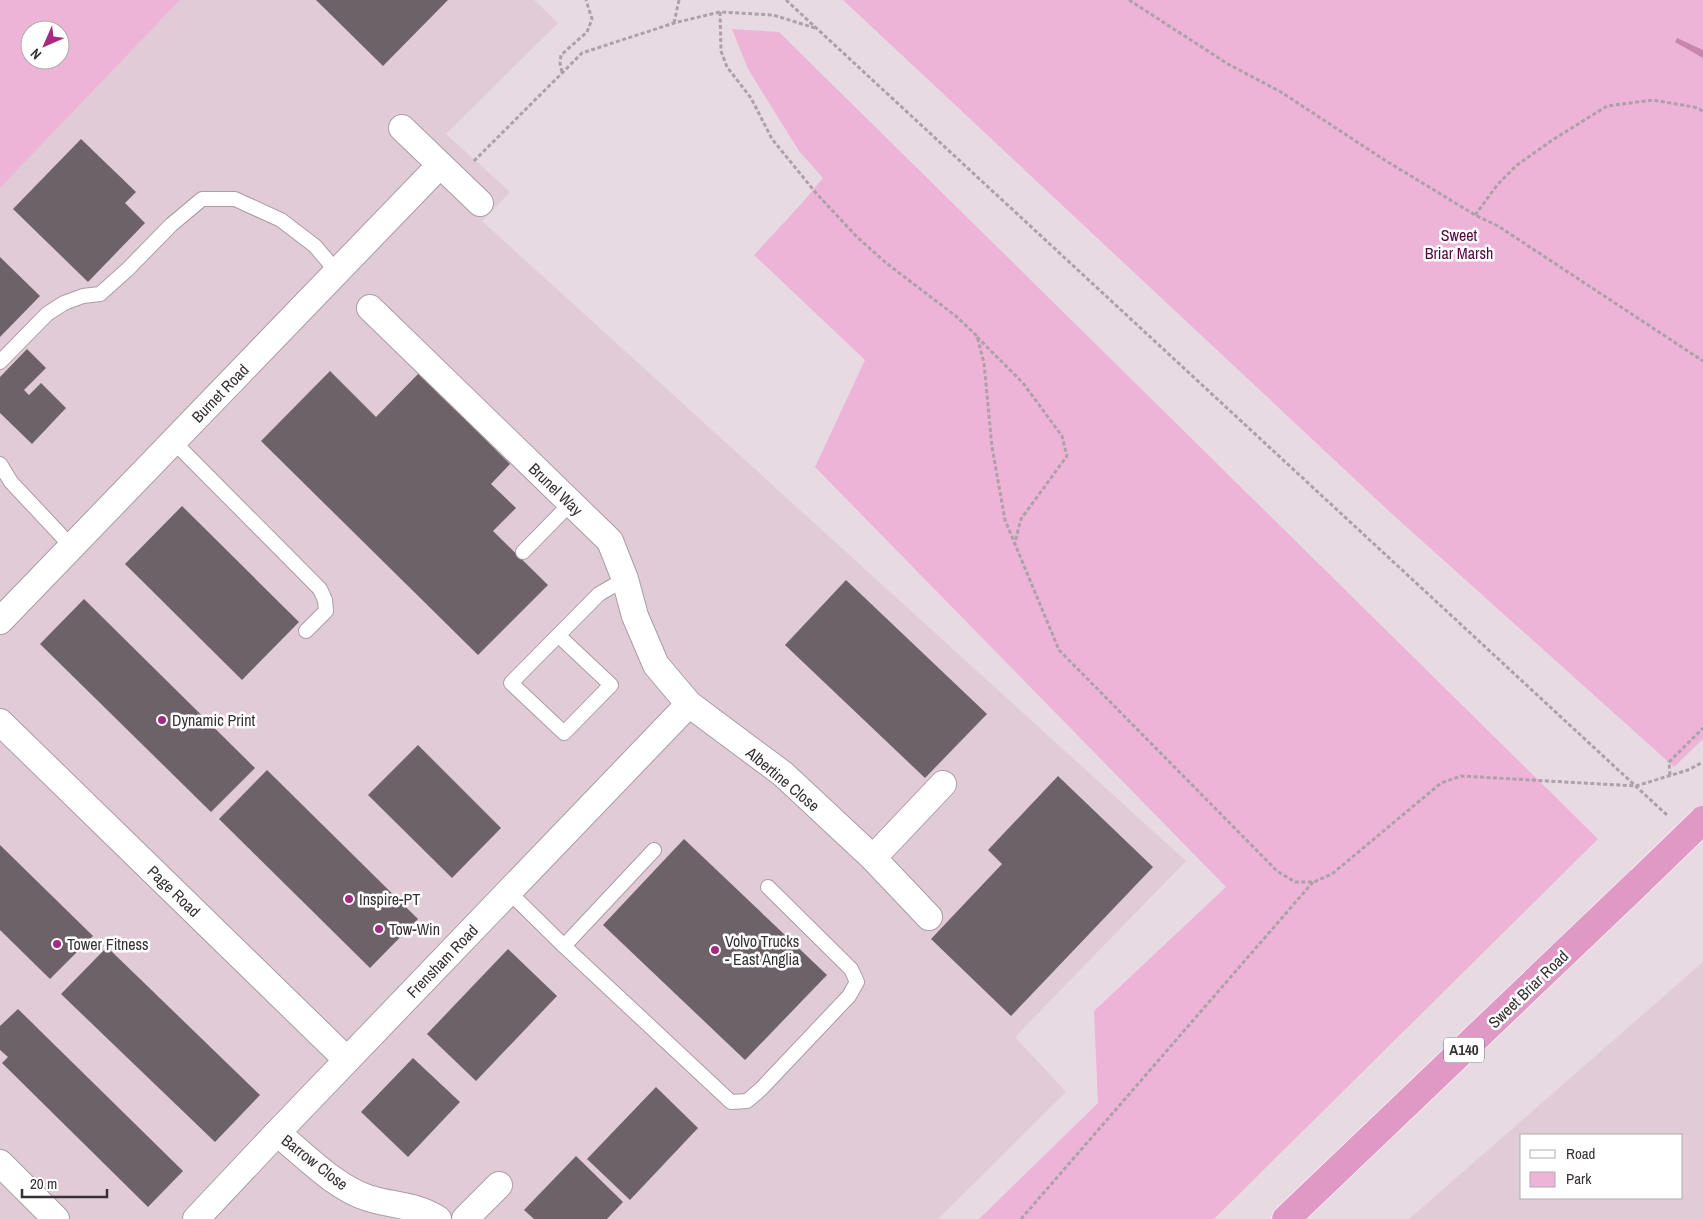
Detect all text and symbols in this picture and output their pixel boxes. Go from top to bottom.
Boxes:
north arrow [20,20,70,70]
text: N [27,45,45,63]
park label: Sweet Briar Marsh [1425,224,1493,264]
street label: Burnet Road [186,359,254,427]
street label: Brunel Way [524,458,588,521]
place label: Dynamic Print [172,709,255,731]
marker: Dynamic Print [156,714,168,726]
street label: Albertine Close [741,741,824,816]
street label: Page Road [143,860,205,922]
place label: Inspire-PT [359,888,420,910]
marker: Inspire-PT [343,893,355,905]
place label: Tow-Win [389,918,440,940]
street label: Frensham Road [401,920,483,1002]
marker: Tow-Win [373,923,385,935]
place label: Volvo Trucks - East Anglia [725,930,800,970]
place label: Tower Fitness [67,933,149,955]
marker: Tower Fitness [51,938,63,950]
marker: Volvo Trucks - East Anglia [709,944,721,956]
street label: Sweet Briar Road [1483,945,1573,1033]
road number: A140 [1444,1038,1484,1062]
street label: Barrow Close [277,1129,353,1195]
legend [1520,1134,1683,1199]
text: Road [1566,1143,1595,1164]
scale bar [22,1166,108,1198]
text: Park [1566,1168,1592,1189]
text: 20 m [30,1173,57,1194]

